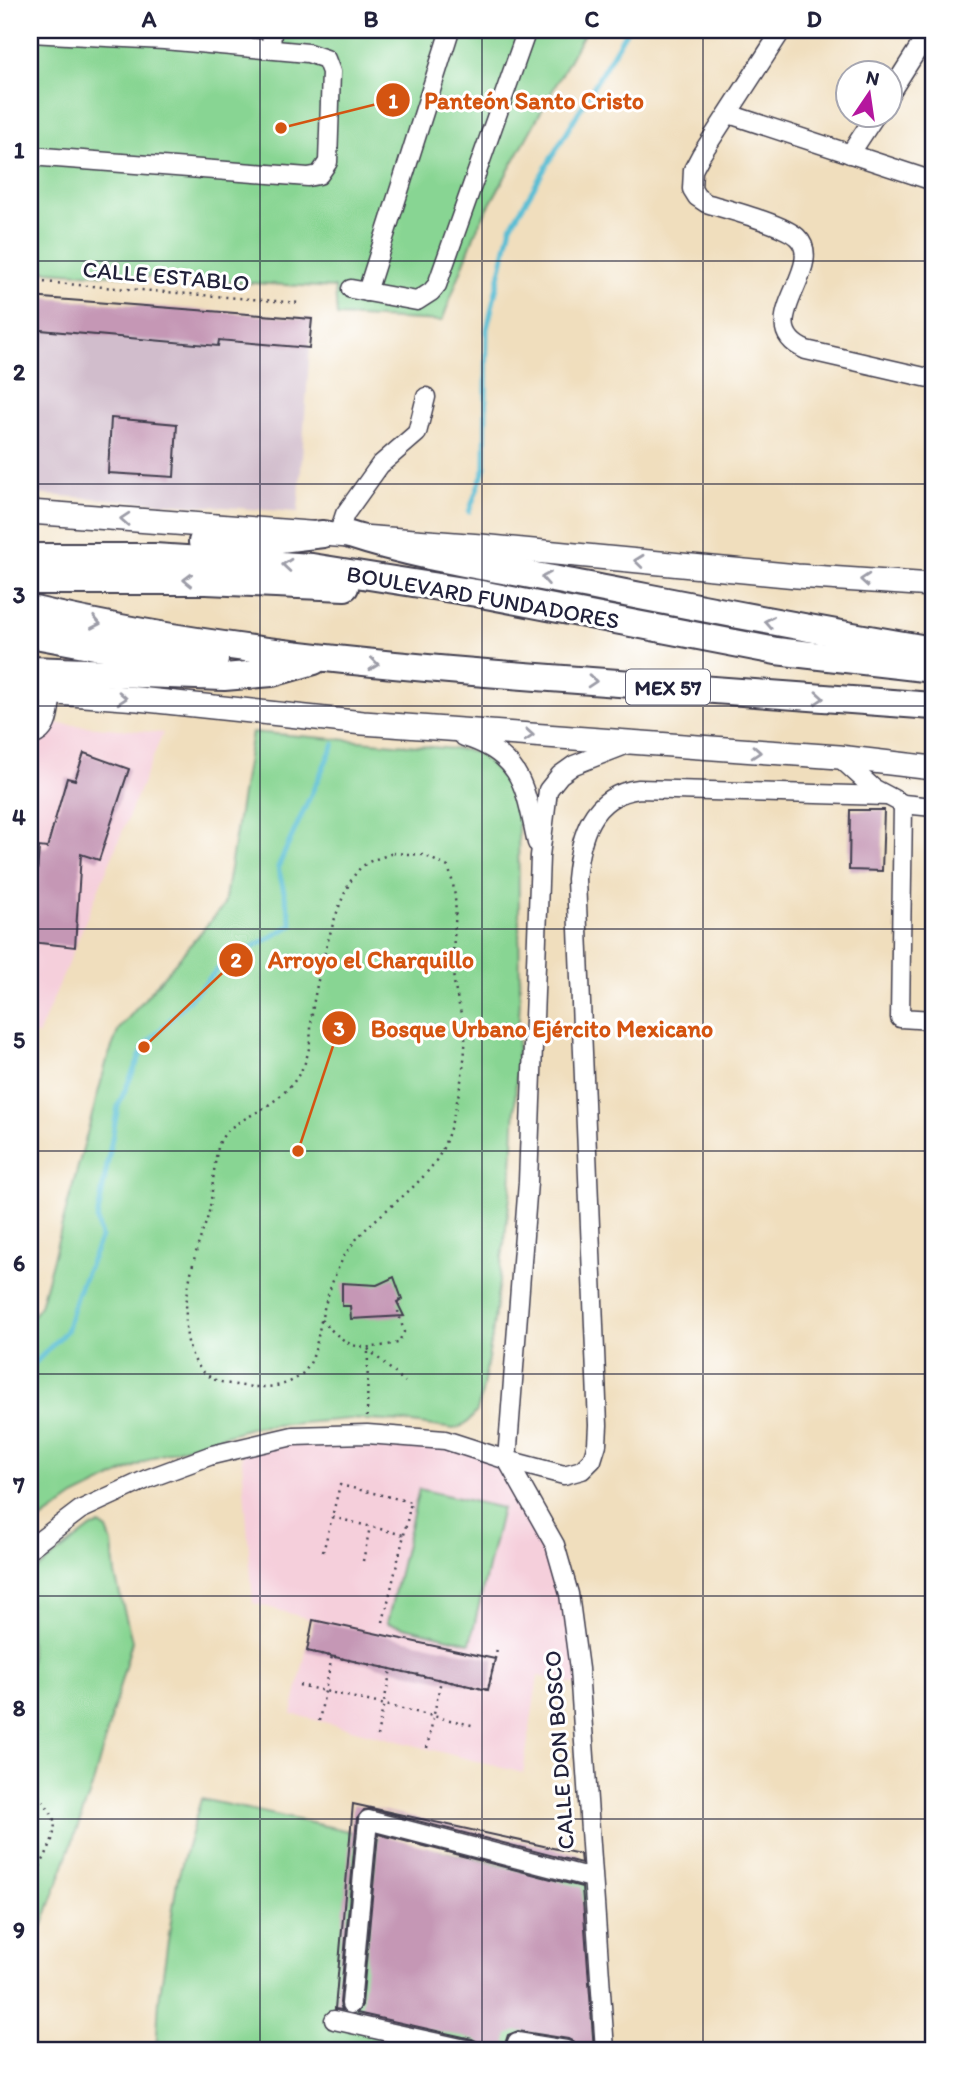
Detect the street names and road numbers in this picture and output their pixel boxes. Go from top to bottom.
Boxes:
street label: CALLE ESTABLO [81,255,251,297]
street label: BOULEVARD FUNDADORES [344,559,622,635]
road number: MEX 57 [626,670,710,704]
street label: CALLE DON BOSCO [538,1650,580,1850]

